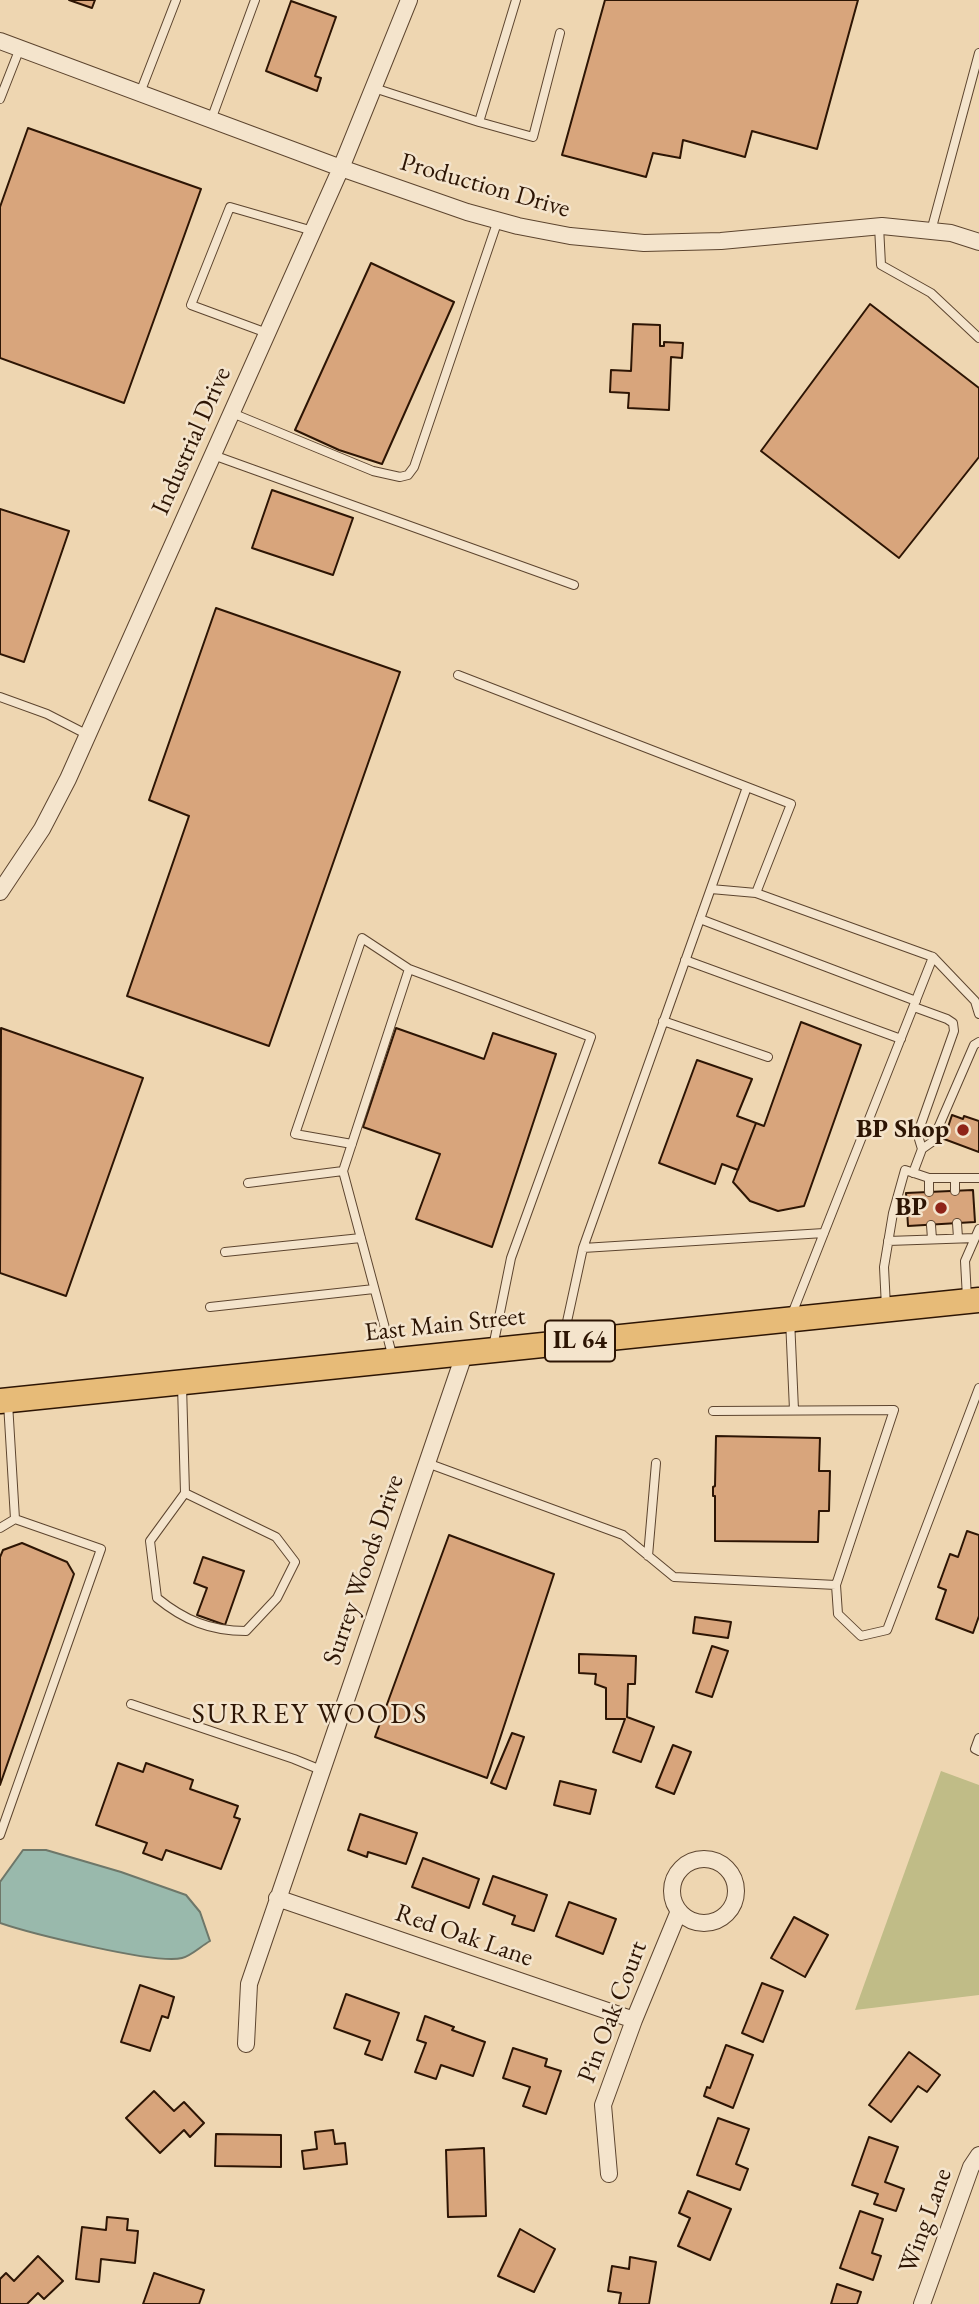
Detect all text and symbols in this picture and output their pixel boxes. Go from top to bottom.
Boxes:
street label: Production Drive [396,147,574,225]
street label: Industrial Drive [146,362,238,520]
place label: BP Shop [856,1114,949,1146]
marker: BP Shop [955,1122,971,1138]
place label: BP [895,1192,927,1224]
marker: BP [933,1200,949,1216]
street label: East Main Street [363,1301,527,1349]
road number: IL 64 [545,1321,615,1362]
street label: Surrey Woods Drive [317,1471,411,1669]
district label: SURREY WOODS [193,1698,427,1732]
street label: Red Oak Lane [391,1898,537,1974]
street label: Pin Oak Court [572,1937,654,2087]
street label: Wing Lane [893,2164,959,2278]

